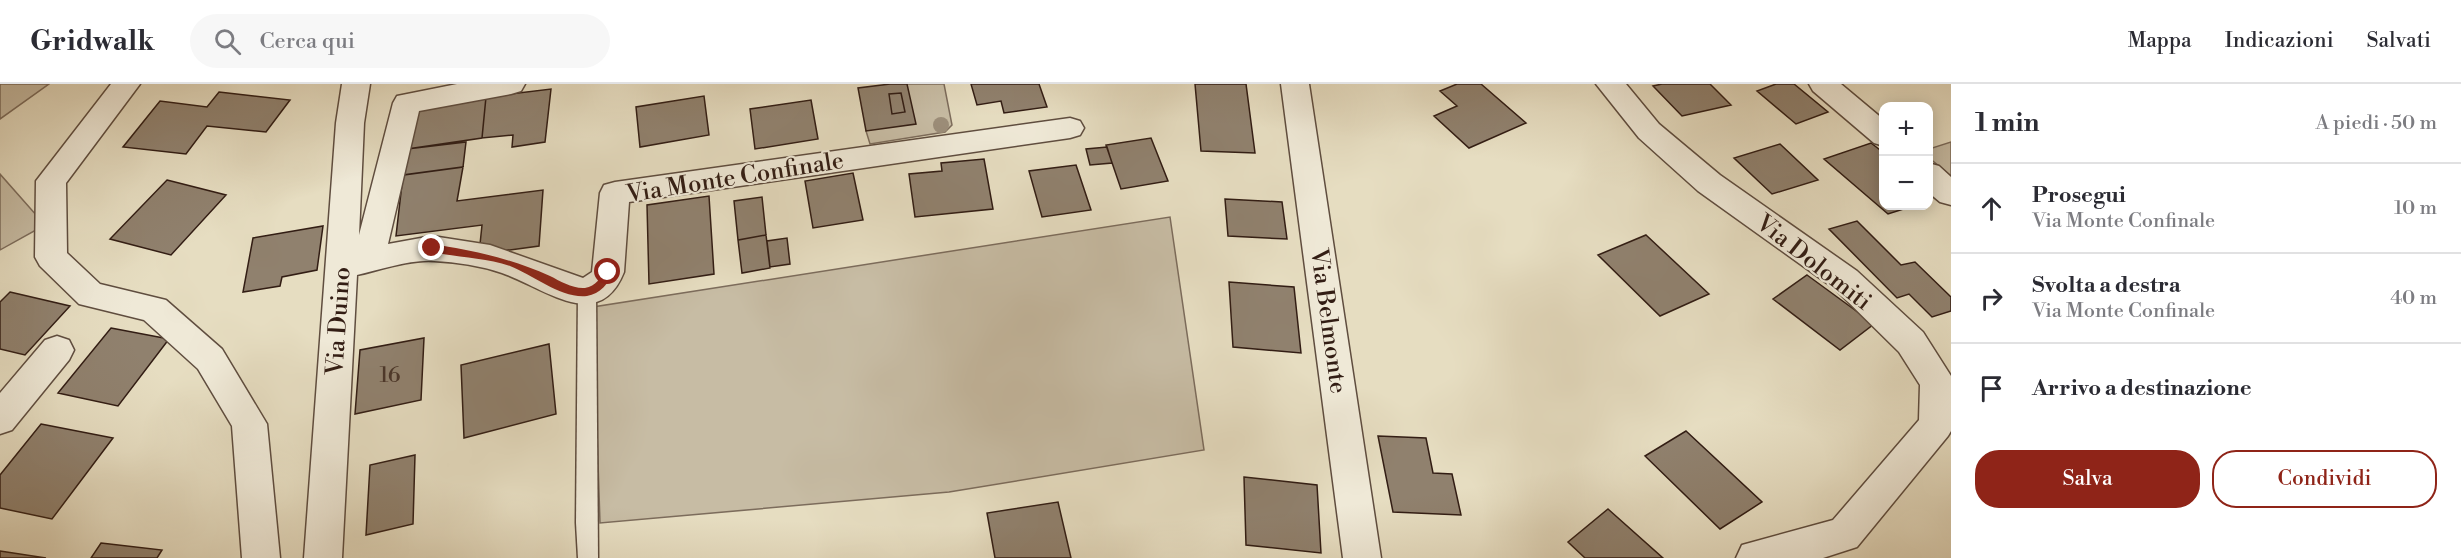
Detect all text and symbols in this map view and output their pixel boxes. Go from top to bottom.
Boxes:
search box [190,14,610,68]
text: Gridwalk [30,24,154,59]
icon: search [211,25,244,58]
text: Cerca qui [259,28,355,55]
text: Mappa [2128,28,2192,54]
text: Indicazioni [2225,28,2334,54]
text: Salvati [2367,28,2431,54]
map controls [1879,102,1933,210]
button: + [1879,102,1933,156]
text: 1 min [1975,107,2040,139]
text: A piedi · 50 m [2315,111,2437,136]
street label: Via Monte Confinale [623,146,846,210]
button: − [1879,156,1933,210]
text: Prosegui [2032,182,2126,209]
icon: ahead [1975,192,2008,225]
text: 10 m [2394,196,2437,221]
street label: Via Dolomiti [1749,208,1877,317]
text: Via Monte Confinale [2032,209,2215,234]
route end [418,234,444,260]
street label: Via Belmonte [1303,246,1353,396]
route start [594,258,620,284]
street label: Via Duino [320,266,358,377]
text: Svolta a destra [2032,272,2181,299]
icon: right [1975,282,2008,315]
text: 40 m [2390,286,2437,311]
text: Via Monte Confinale [2032,299,2215,324]
house number: 16 [379,363,401,389]
icon: arrive [1975,372,2008,405]
text: Arrivo a destinazione [2032,375,2252,402]
button: Salva [1975,450,2200,508]
button: Condividi [2212,450,2437,508]

